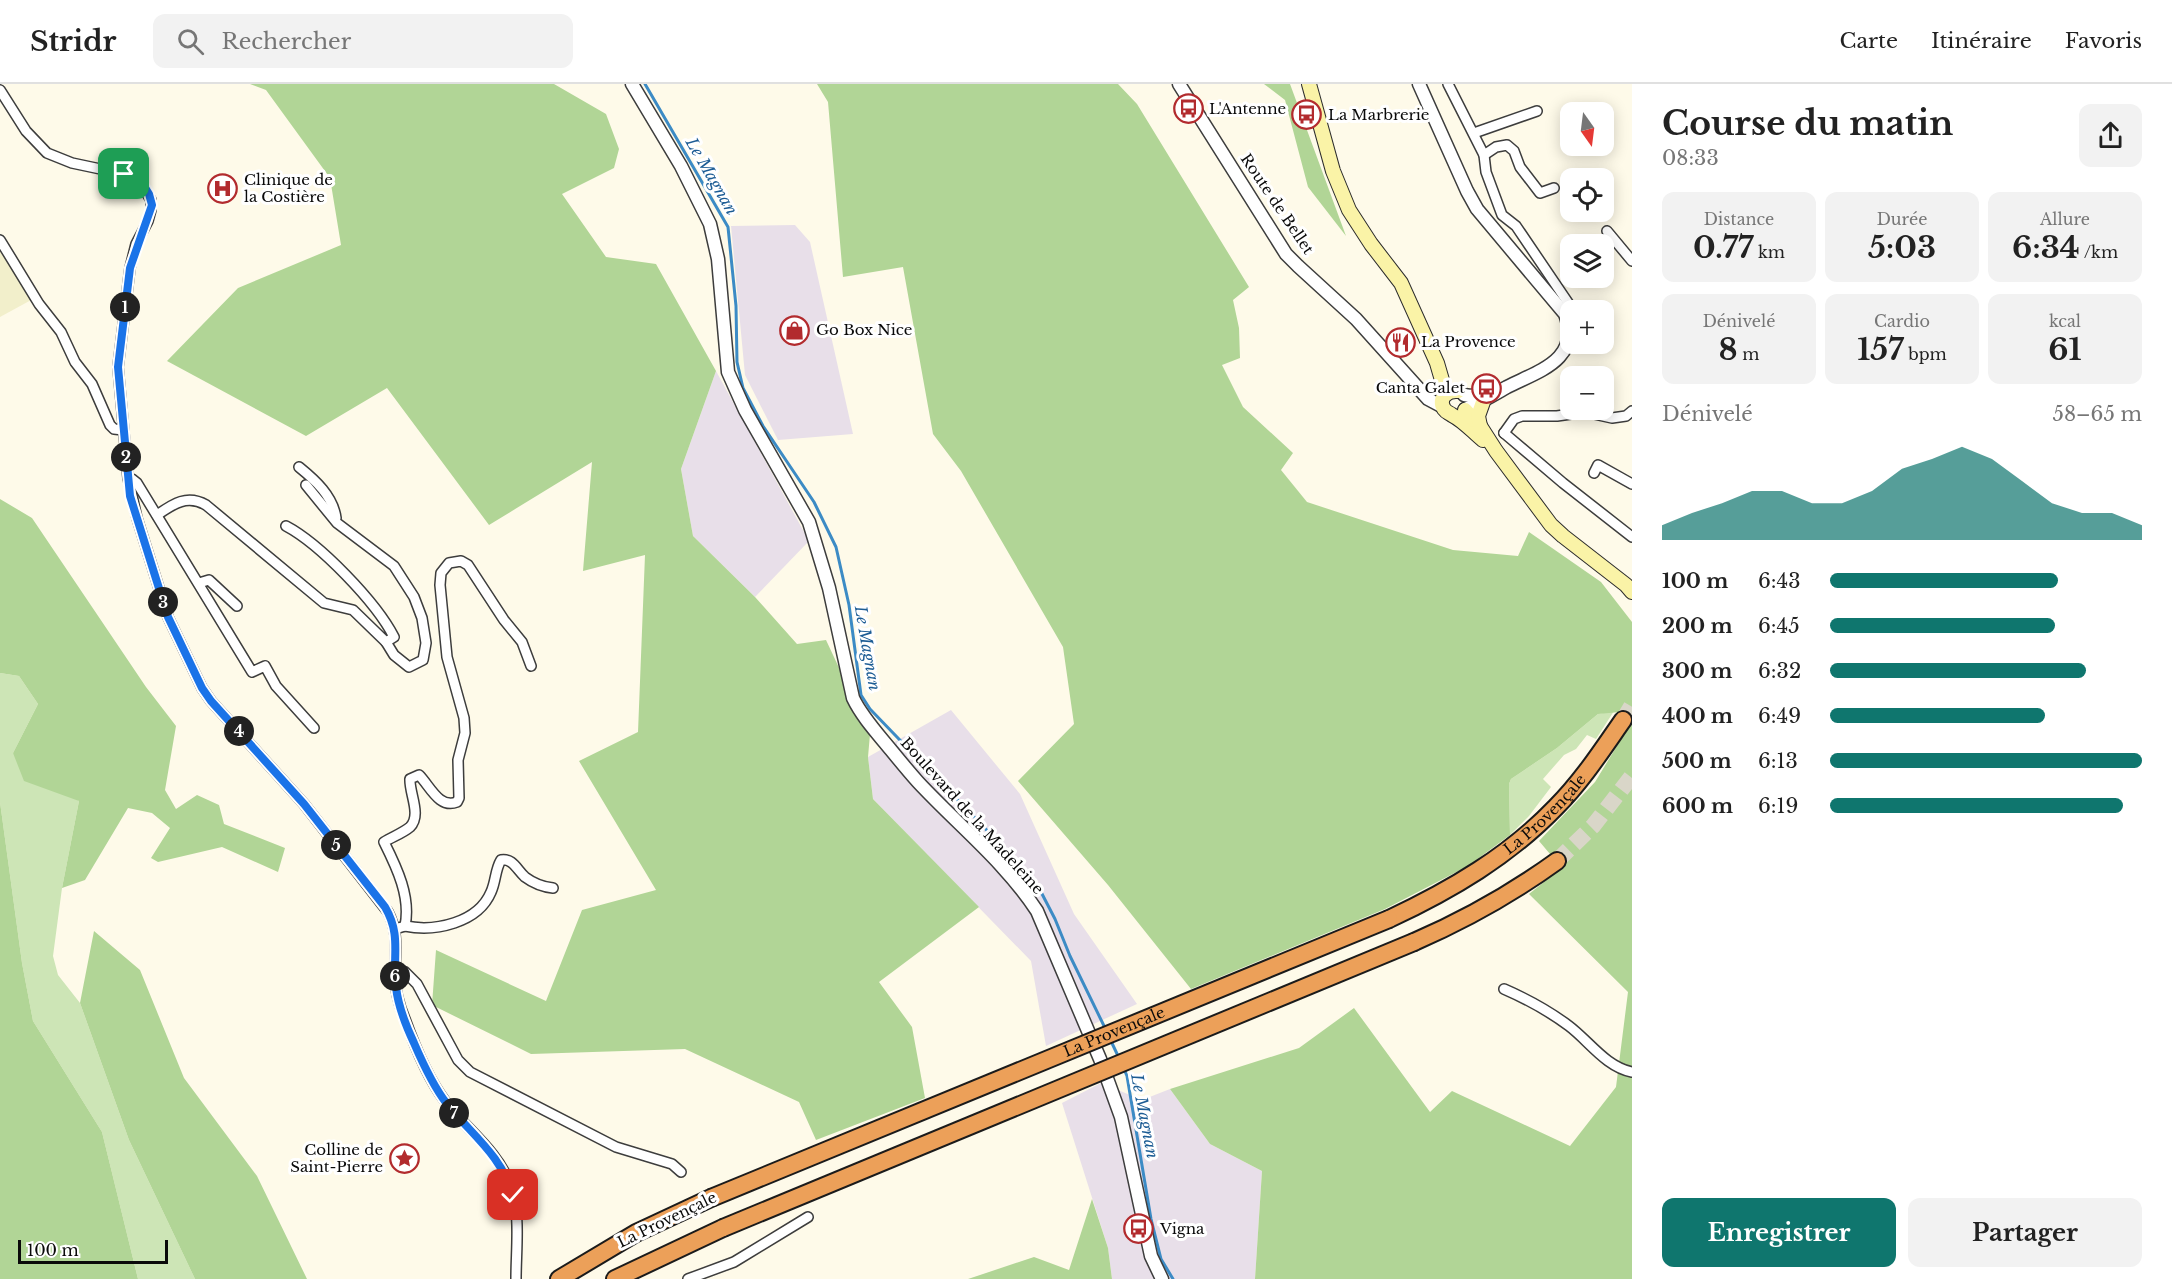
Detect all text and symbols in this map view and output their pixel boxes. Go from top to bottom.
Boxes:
search box [153,14,573,68]
text: Stridr [30,24,117,59]
icon: search [174,25,207,58]
text: Rechercher [222,28,351,55]
text: Carte [1840,28,1898,54]
text: Itinéraire [1931,28,2032,54]
text: Favoris [2065,28,2142,54]
bus stop icon: L'Antenne [1172,93,1204,125]
place label: L'Antenne [1209,99,1286,118]
bus stop icon: La Marbrerie [1291,99,1323,131]
north arrow [1560,102,1614,156]
map controls [1560,102,1614,420]
text: Course du matin [1662,103,1953,144]
button: share [2079,104,2142,167]
place label: La Marbrerie [1328,105,1429,124]
water label: Le Magnan [681,133,742,218]
text: 08:33 [1662,146,1719,170]
pin [98,148,149,199]
street label: Route de Bellet [1237,150,1318,258]
icon: arrive [107,157,140,190]
button: locate [1560,168,1614,222]
place label: Clinique de la Costière [244,170,333,206]
hospital icon: Clinique de la Costière [207,173,239,205]
text: Distance [1704,209,1774,229]
text: Durée [1877,209,1927,229]
text: Allure [2040,209,2090,229]
text: 0.77 [1693,229,1753,266]
text: 5:03 [1868,229,1936,266]
text: 6:34 [2012,229,2080,266]
button: layers [1560,234,1614,288]
text: km [1753,242,1785,262]
text: /km [2080,242,2118,262]
pin: 1 [110,292,140,322]
text: 1 [122,297,128,317]
button: + [1560,300,1614,354]
text: Dénivelé [1703,311,1775,331]
text: Cardio [1874,311,1930,331]
text: kcal [2049,311,2081,331]
shop icon: Go Box Nice [779,314,811,346]
place label: Go Box Nice [816,320,912,339]
restaurant icon: La Provence [1384,326,1416,358]
text: 8 [1719,331,1738,368]
text: 157 [1857,331,1904,368]
text: 61 [2048,331,2082,368]
place label: La Provence [1421,332,1516,351]
text: m [1738,344,1759,364]
text: bpm [1904,344,1947,364]
button: − [1560,366,1614,420]
bus stop icon: Canta Galet [1470,372,1502,404]
place label: Canta Galet [1376,378,1465,397]
text: Dénivelé [1662,402,1753,426]
text: 58–65 m [2053,402,2142,426]
pin: 2 [111,442,141,472]
text: 2 [121,447,131,467]
text: 100 m [1662,569,1728,593]
text: 6:43 [1758,569,1801,593]
pin: 3 [148,587,178,617]
text: 3 [158,592,168,612]
water label: Le Magnan [851,603,885,692]
text: 200 m [1662,614,1733,638]
text: 6:45 [1758,614,1800,638]
text: 300 m [1662,659,1732,683]
text: 6:32 [1758,659,1801,683]
text: 400 m [1662,704,1733,728]
text: 6:49 [1758,704,1801,728]
pin: 4 [224,716,254,746]
text: 4 [234,721,244,741]
street label: Boulevard de la Madeleine [897,733,1048,898]
text: 500 m [1662,749,1732,773]
text: 6:13 [1758,749,1798,773]
street label: La Provençale [1500,770,1590,858]
text: 600 m [1662,794,1733,818]
text: 6:19 [1758,794,1798,818]
pin: 5 [321,830,351,860]
text: 5 [331,835,341,855]
pin: 6 [380,961,410,991]
text: 6 [390,966,400,986]
street label: La Provençale [1061,1002,1167,1061]
water label: Le Magnan [1127,1071,1163,1160]
pin: 7 [439,1098,469,1128]
text: 7 [450,1103,458,1123]
place label: Colline de Saint-Pierre [290,1140,383,1176]
place icon: Colline de Saint-Pierre [388,1143,420,1175]
pin [487,1169,538,1220]
icon: check [496,1178,529,1211]
street label: La Provençale [614,1187,719,1252]
button: Enregistrer [1662,1198,1896,1267]
button: Partager [1908,1198,2142,1267]
bus stop icon: Vigna [1123,1213,1155,1245]
place label: Vigna [1159,1219,1205,1238]
scale bar [18,1237,168,1264]
text: 100 m [27,1240,79,1260]

